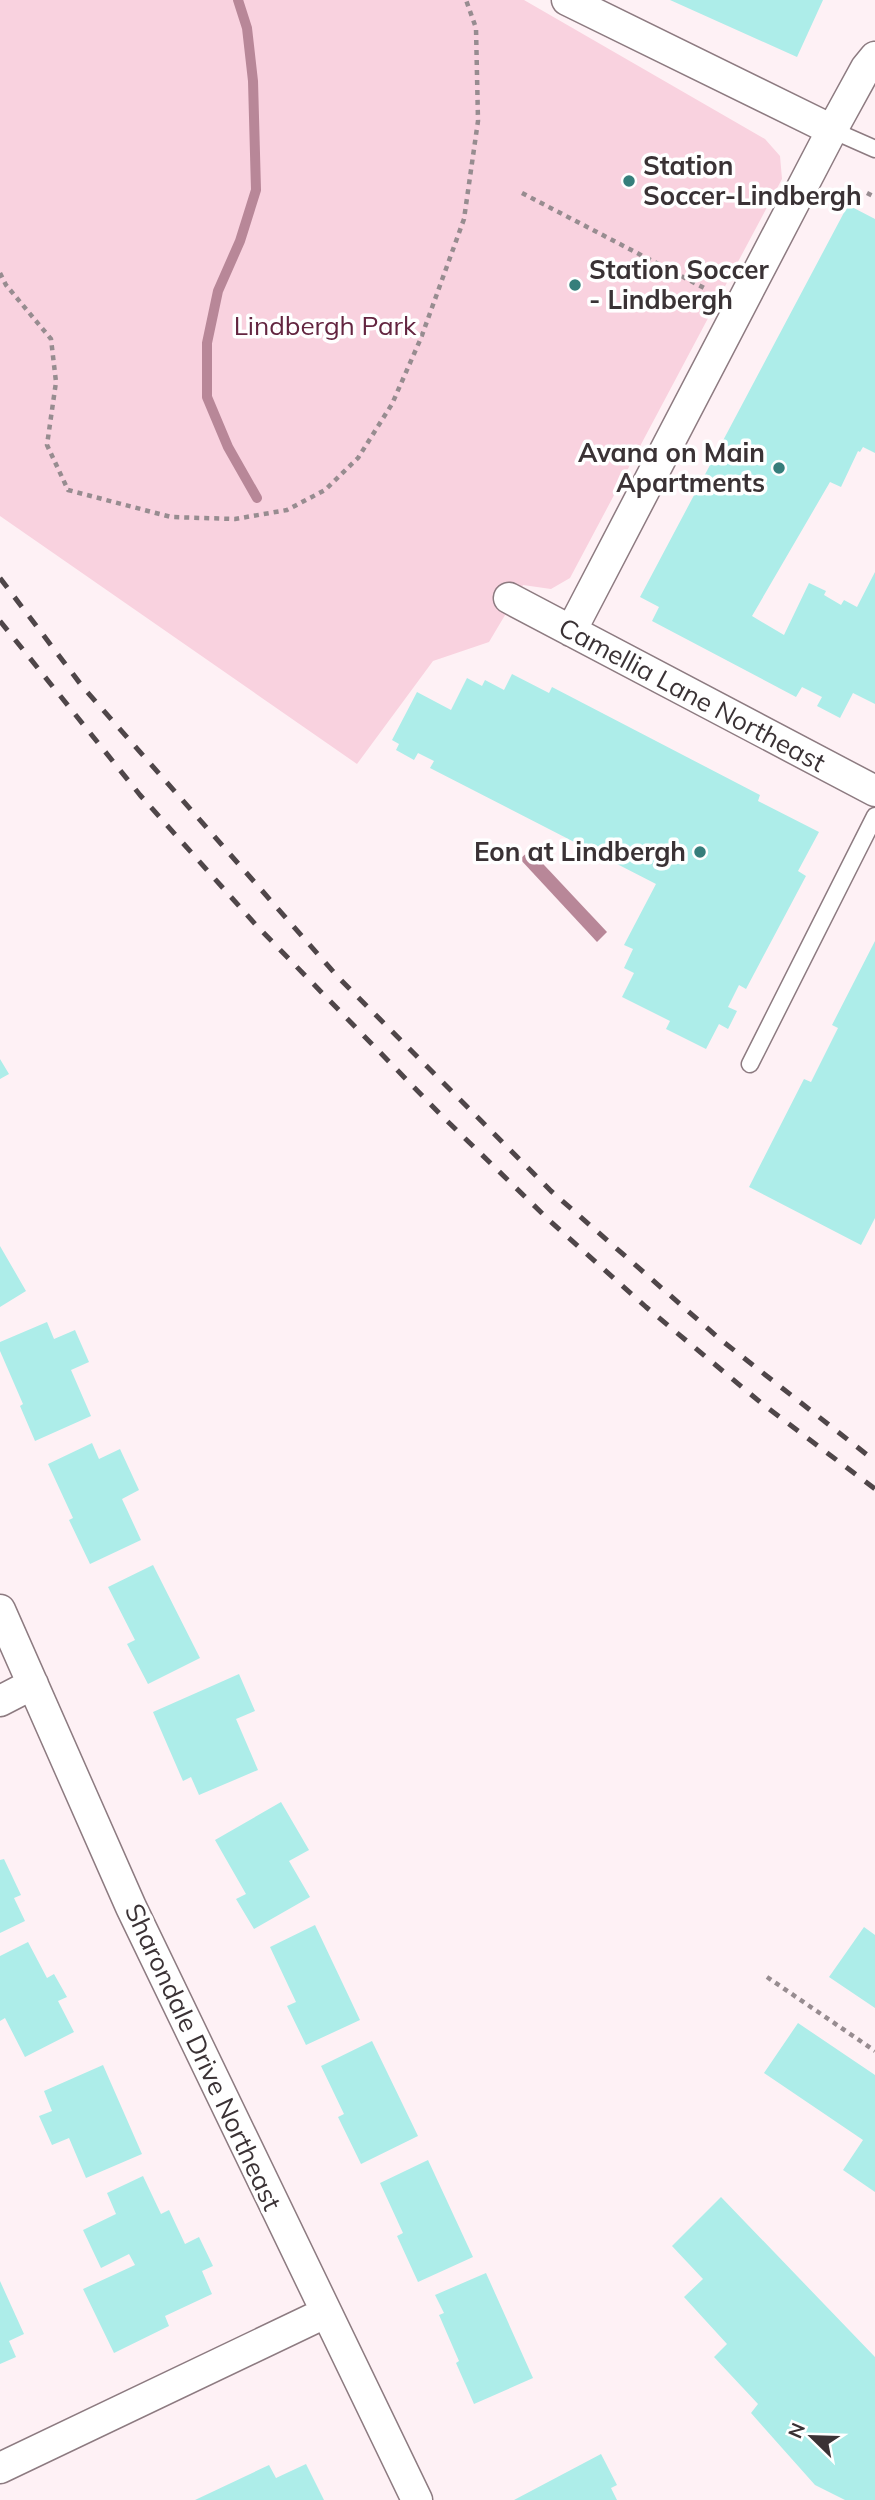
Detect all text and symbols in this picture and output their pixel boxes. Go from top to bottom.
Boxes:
place label: Station Soccer-Lindbergh [643,149,862,212]
marker: Station Soccer-Lindbergh [621,173,637,189]
place label: Station Soccer - Lindbergh [589,253,770,316]
marker: Station Soccer - Lindbergh [567,277,583,293]
park label: Lindbergh Park [234,309,417,342]
place label: Avana on Main Apartments [578,436,765,499]
marker: Avana on Main Apartments [771,460,787,476]
street label: Camellia Lane Northeast [553,610,831,779]
place label: Eon at Lindbergh [474,835,686,868]
marker: Eon at Lindbergh [692,844,708,860]
street label: Sharondale Drive Northeast [118,1898,289,2215]
north arrow [777,2402,847,2472]
text: N [783,2419,810,2442]

